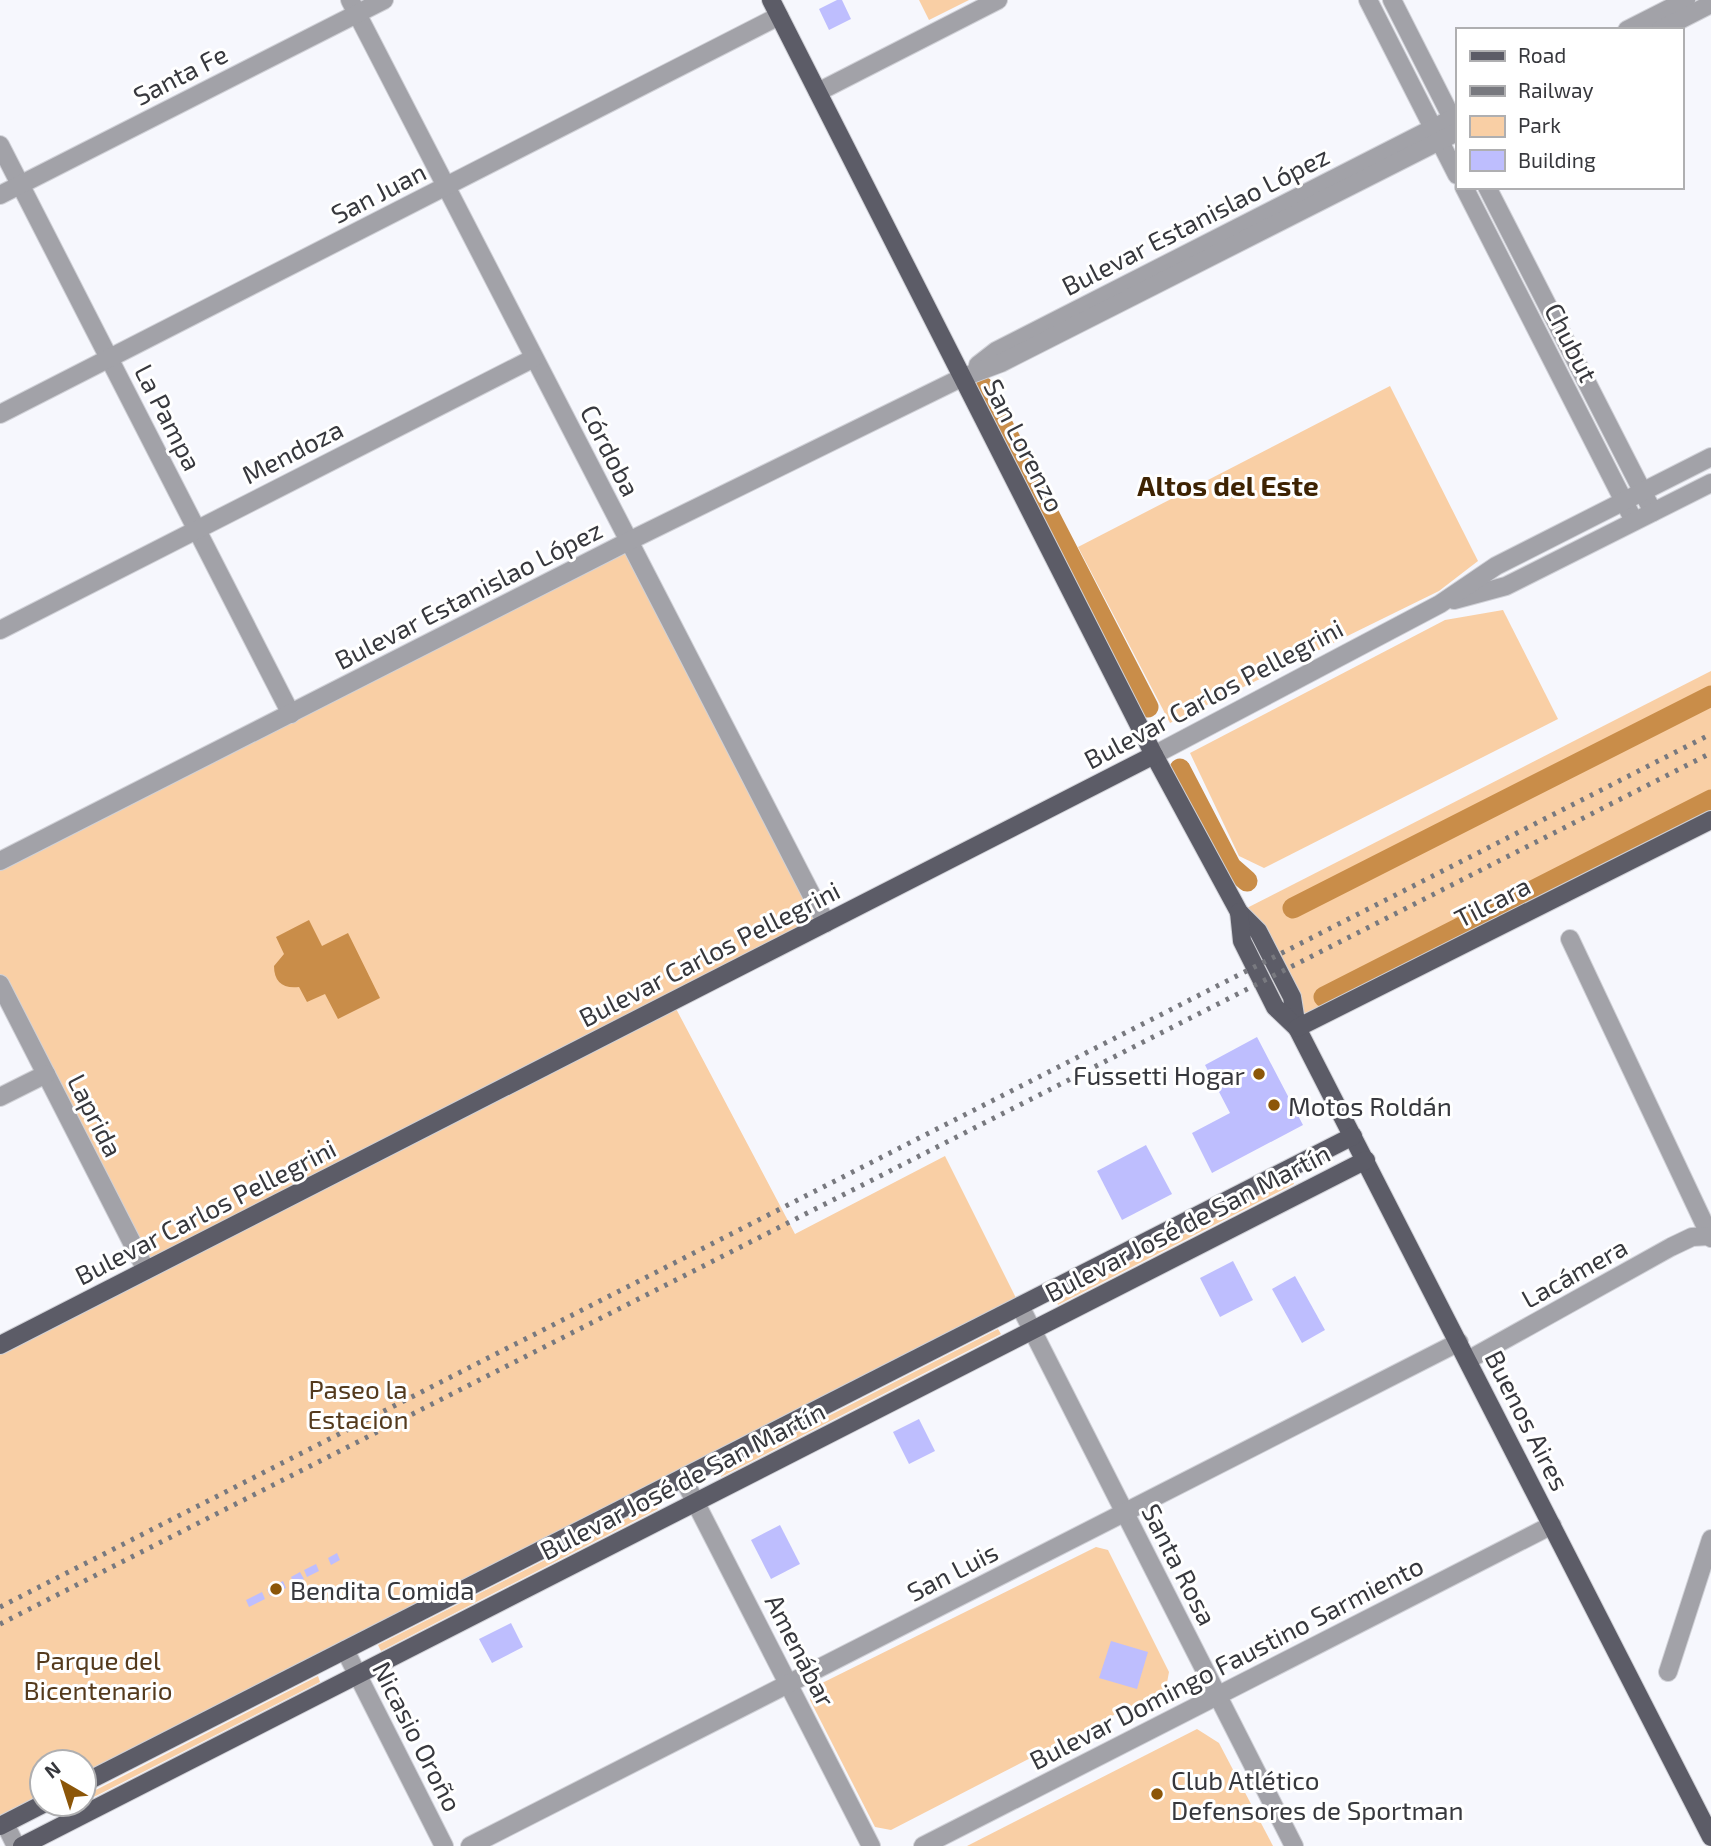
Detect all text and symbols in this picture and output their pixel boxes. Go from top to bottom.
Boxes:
legend [1456,28,1683,189]
street label: Santa Fe [128,37,232,111]
text: Road [1518,42,1566,67]
text: Railway [1518,77,1594,102]
text: Park [1518,112,1561,137]
street label: Bulevar Estanislao López [1056,139,1334,301]
text: Building [1518,147,1596,172]
street label: San Juan [325,155,431,229]
street label: Chubut [1539,297,1605,387]
street label: La Pampa [129,359,209,475]
street label: San Lorenzo [978,373,1072,517]
street label: Córdoba [575,399,647,501]
street label: Mendoza [236,412,348,490]
district label: Altos del Este [1137,468,1319,502]
street label: Bulevar Estanislao López [329,513,607,675]
street label: Bulevar Carlos Pellegrini [1078,612,1348,774]
street label: Tilcara [1449,869,1535,933]
street label: Bulevar Carlos Pellegrini [573,874,845,1032]
place label: Fussetti Hogar [1073,1059,1245,1090]
marker: Fussetti Hogar [1251,1066,1267,1082]
street label: Laprida [62,1068,130,1162]
place label: Motos Roldán [1288,1090,1452,1121]
marker: Motos Roldán [1266,1097,1282,1113]
street label: Bulevar Carlos Pellegrini [69,1132,341,1290]
street label: Bulevar José de San Martín [1039,1137,1335,1307]
street label: Lacámera [1516,1230,1632,1314]
street label: Buenos Aires [1479,1345,1577,1495]
park label: Paseo la Estacion [308,1373,408,1434]
street label: Bulevar José de San Martín [534,1395,830,1565]
street label: Santa Rosa [1136,1498,1224,1630]
street label: San Luis [901,1535,1003,1607]
street label: Bulevar Domingo Faustino Sarmiento [1024,1549,1428,1775]
place label: Bendita Comida [290,1574,475,1605]
marker: Bendita Comida [268,1581,284,1597]
street label: Amenábar [760,1589,842,1711]
park label: Parque del Bicentenario [23,1644,173,1705]
street label: Nicasio Oroño [367,1656,469,1816]
north arrow [28,1748,98,1818]
text: N [39,1756,65,1783]
place label: Club Atlético Defensores de Sportman [1171,1764,1464,1825]
marker: Club Atlético Defensores de Sportman [1149,1786,1165,1802]

